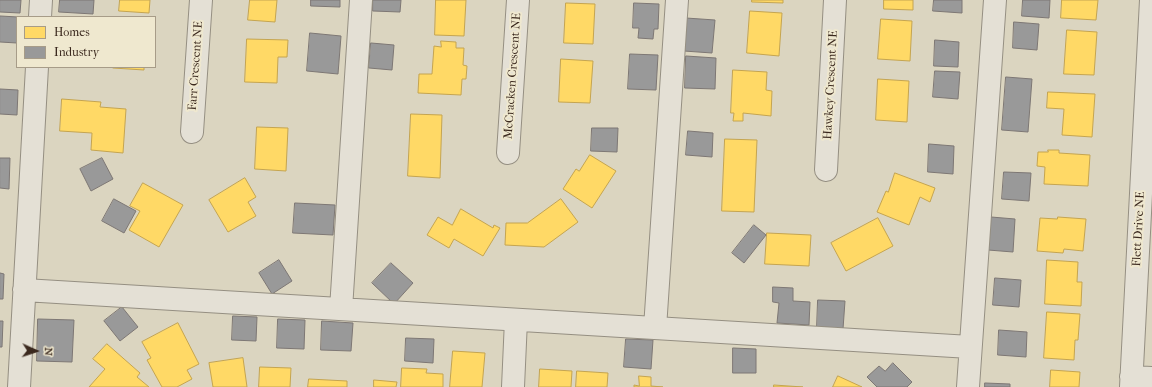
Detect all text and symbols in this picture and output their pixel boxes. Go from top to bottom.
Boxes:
street label: McCracken Crescent NE [501,12,525,140]
legend [16,16,156,68]
street label: Farr Crescent NE [186,21,206,111]
text: Homes [54,25,90,39]
street label: Hawkey Crescent NE [821,30,841,140]
text: Industry [54,45,99,59]
street label: Flett Drive NE [1130,191,1148,267]
north arrow [16,331,56,371]
text: N [42,347,55,356]

